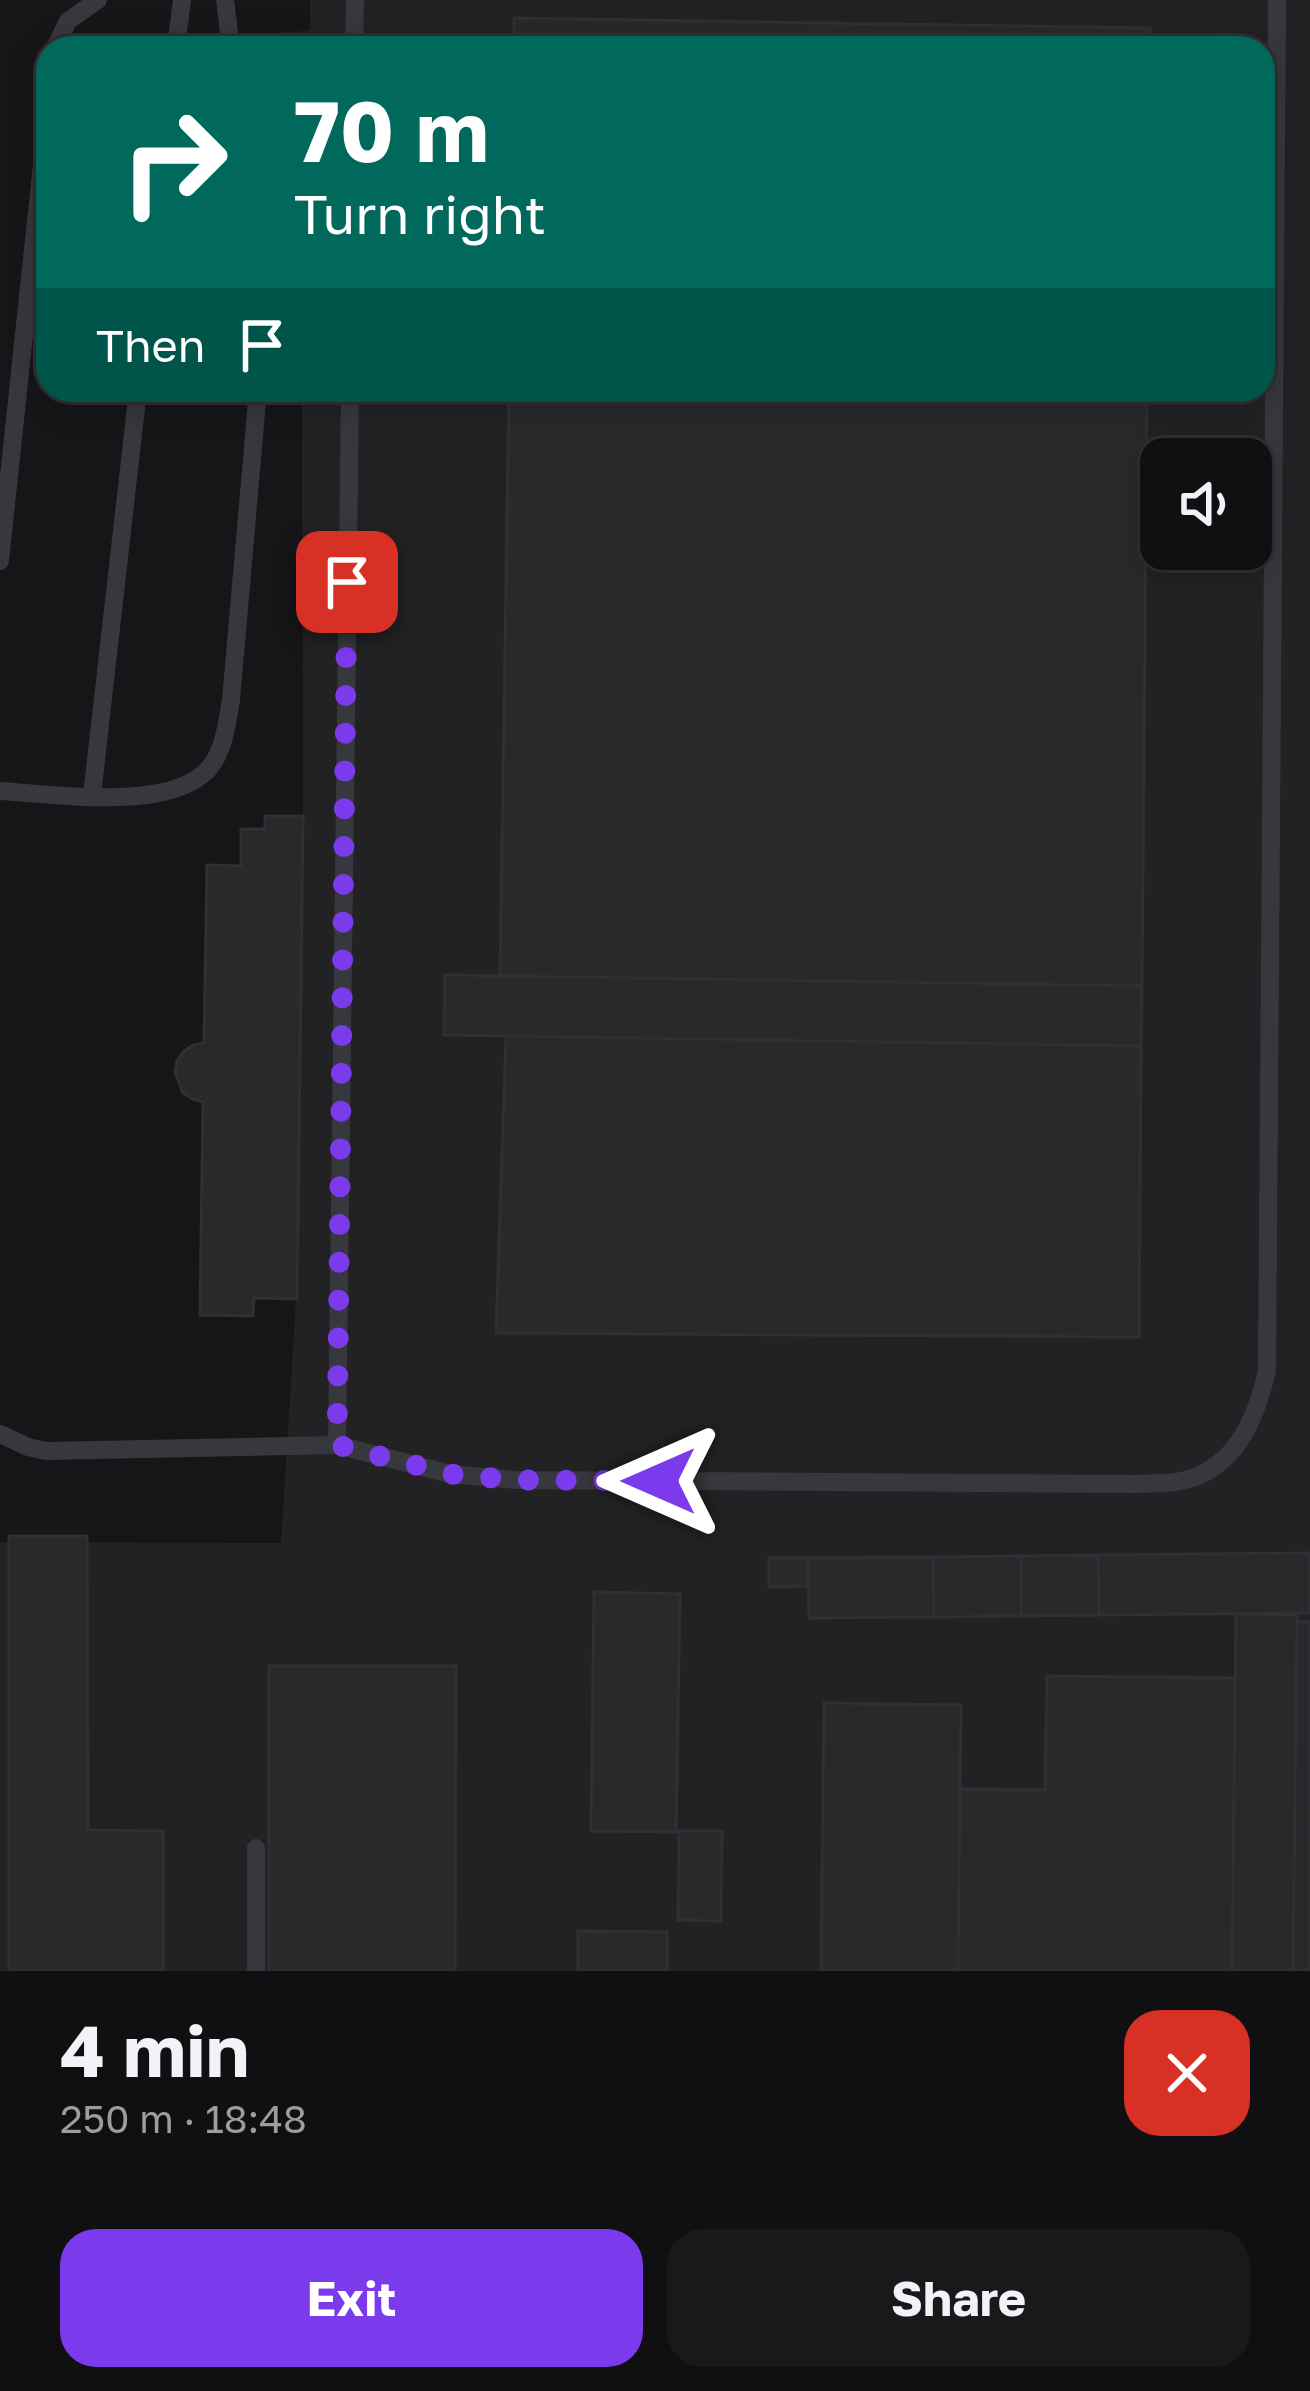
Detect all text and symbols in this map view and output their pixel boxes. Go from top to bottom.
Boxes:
text: 70 m [294,80,489,180]
icon: right [96,84,252,240]
text: Turn right [294,181,546,246]
icon: arrive [229,312,295,378]
text: Then [96,318,205,372]
map controls [1140,438,1272,570]
button: sound [1140,438,1272,570]
pin [296,531,398,633]
icon: arrive [314,549,380,615]
position arrow [596,1418,722,1544]
text: 4 min [60,2006,249,2093]
button: close [1124,2010,1250,2136]
text: 250 m · 18:48 [60,2095,307,2142]
button: Exit [60,2229,643,2367]
button: Share [667,2229,1250,2367]

